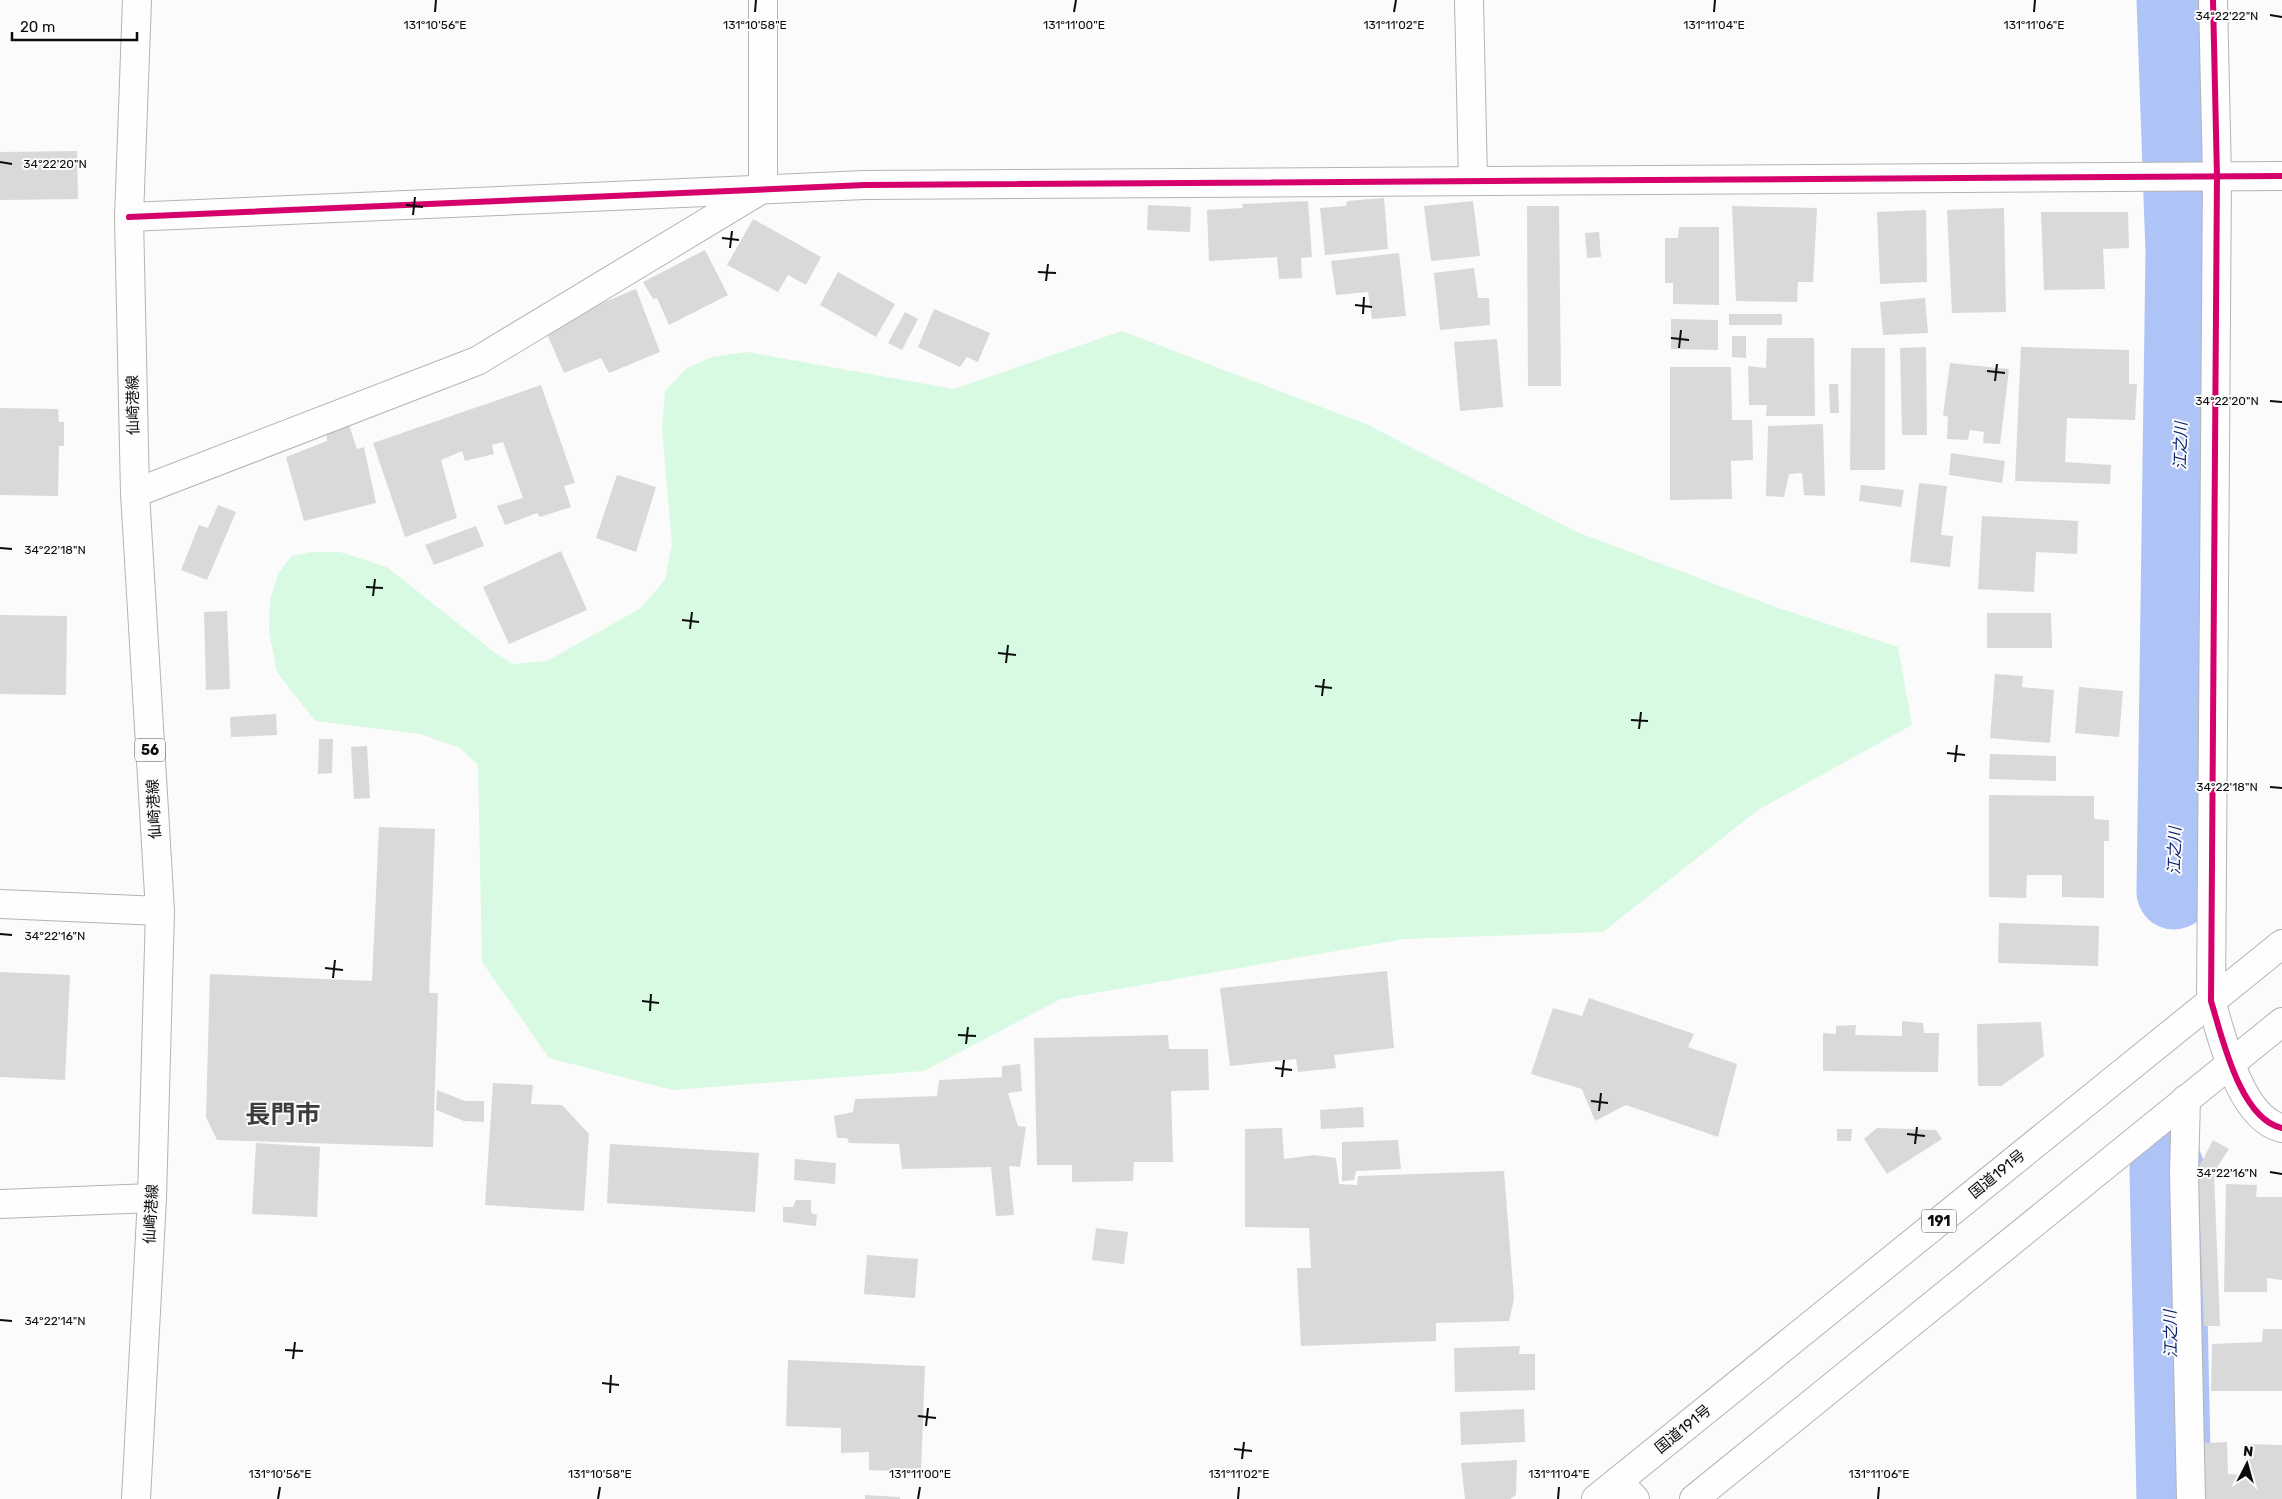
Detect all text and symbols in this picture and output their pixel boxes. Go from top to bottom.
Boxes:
text: 34°22'22"N [2196,9,2258,23]
scale bar [12,10,138,42]
text: 20 m [20,18,55,36]
text: 131°10'56"E [404,18,467,32]
text: 131°10'58"E [723,18,787,32]
text: 131°11'00"E [1043,18,1105,32]
text: 131°11'02"E [1363,18,1425,32]
text: 131°11'04"E [1683,18,1745,32]
text: 131°11'06"E [2004,18,2065,32]
text: 34°22'20"N [23,157,87,171]
street label: 仙崎港線 [123,375,143,435]
text: 34°22'20"N [2195,394,2259,408]
water label: 江之川 [2171,420,2190,470]
text: 34°22'18"N [24,543,86,557]
road number: 56 [135,738,165,762]
street label: 仙崎港線 [143,779,165,839]
text: 34°22'18"N [2196,780,2258,794]
water label: 江之川 [2165,825,2184,875]
text: 34°22'16"N [25,929,85,943]
district label: 長門市 [245,1100,321,1129]
street label: 国道191号 [1965,1146,2029,1202]
text: 34°22'16"N [2197,1166,2257,1180]
street label: 仙崎港線 [140,1184,162,1244]
road number: 191 [1922,1210,1956,1232]
water label: 江之川 [2161,1308,2180,1358]
text: 34°22'14"N [24,1314,86,1328]
street label: 国道191号 [1651,1401,1715,1457]
north arrow [2222,1439,2272,1489]
text: N [2242,1443,2254,1461]
text: 131°10'56"E [249,1467,312,1481]
text: 131°10'58"E [568,1467,632,1481]
text: 131°11'00"E [889,1467,951,1481]
text: 131°11'02"E [1208,1467,1270,1481]
text: 131°11'04"E [1528,1467,1590,1481]
text: 131°11'06"E [1849,1467,1910,1481]

